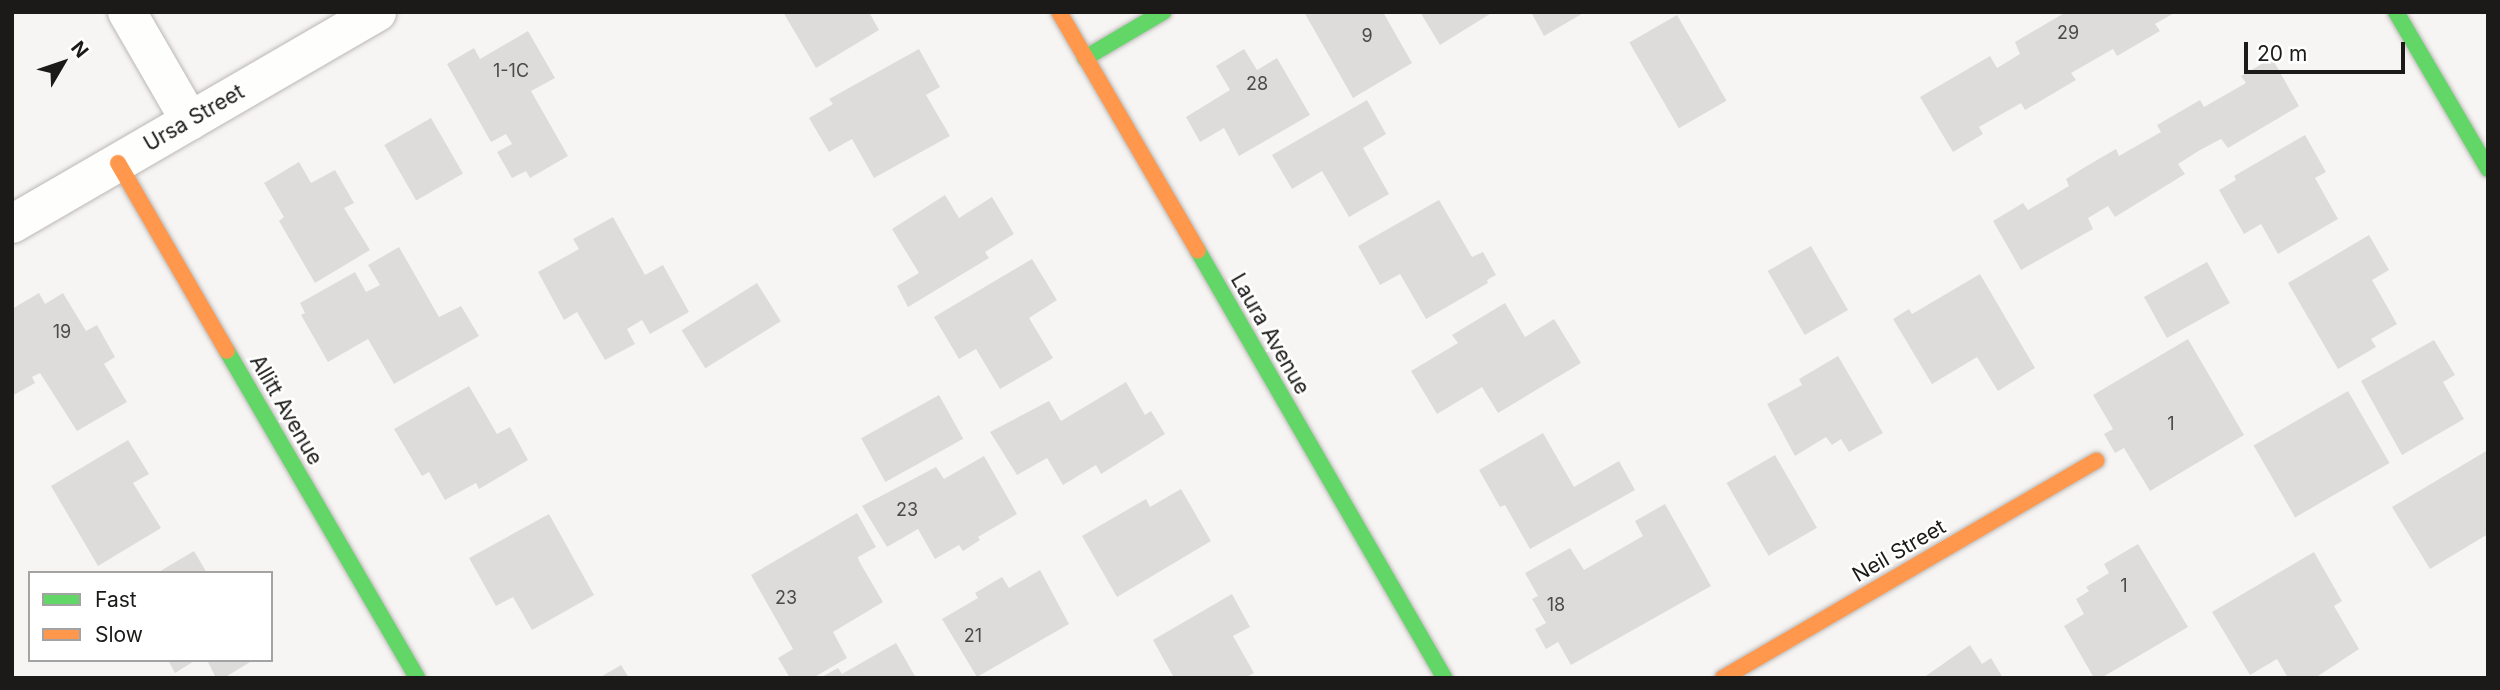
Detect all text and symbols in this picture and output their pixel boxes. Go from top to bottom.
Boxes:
house number: 29 [2057,22,2079,44]
house number: 9 [1361,25,1373,47]
north arrow [28,28,98,98]
scale bar [2248,28,2409,72]
text: N [66,37,93,62]
text: 20 m [2257,41,2307,66]
house number: 1-1C [493,60,529,82]
house number: 28 [1246,73,1268,95]
street label: Ursa Street [139,79,249,157]
street label: Laura Avenue [1225,269,1315,399]
house number: 19 [53,321,71,343]
street label: Allitt Avenue [244,351,328,469]
house number: 1 [2167,413,2175,435]
house number: 23 [896,499,918,521]
street label: Neil Street [1848,514,1950,588]
legend [28,571,273,662]
house number: 1 [2120,575,2128,597]
text: Fast [95,587,137,612]
house number: 23 [775,587,797,609]
house number: 18 [1547,594,1565,616]
text: Slow [95,622,143,647]
house number: 21 [964,625,982,647]

